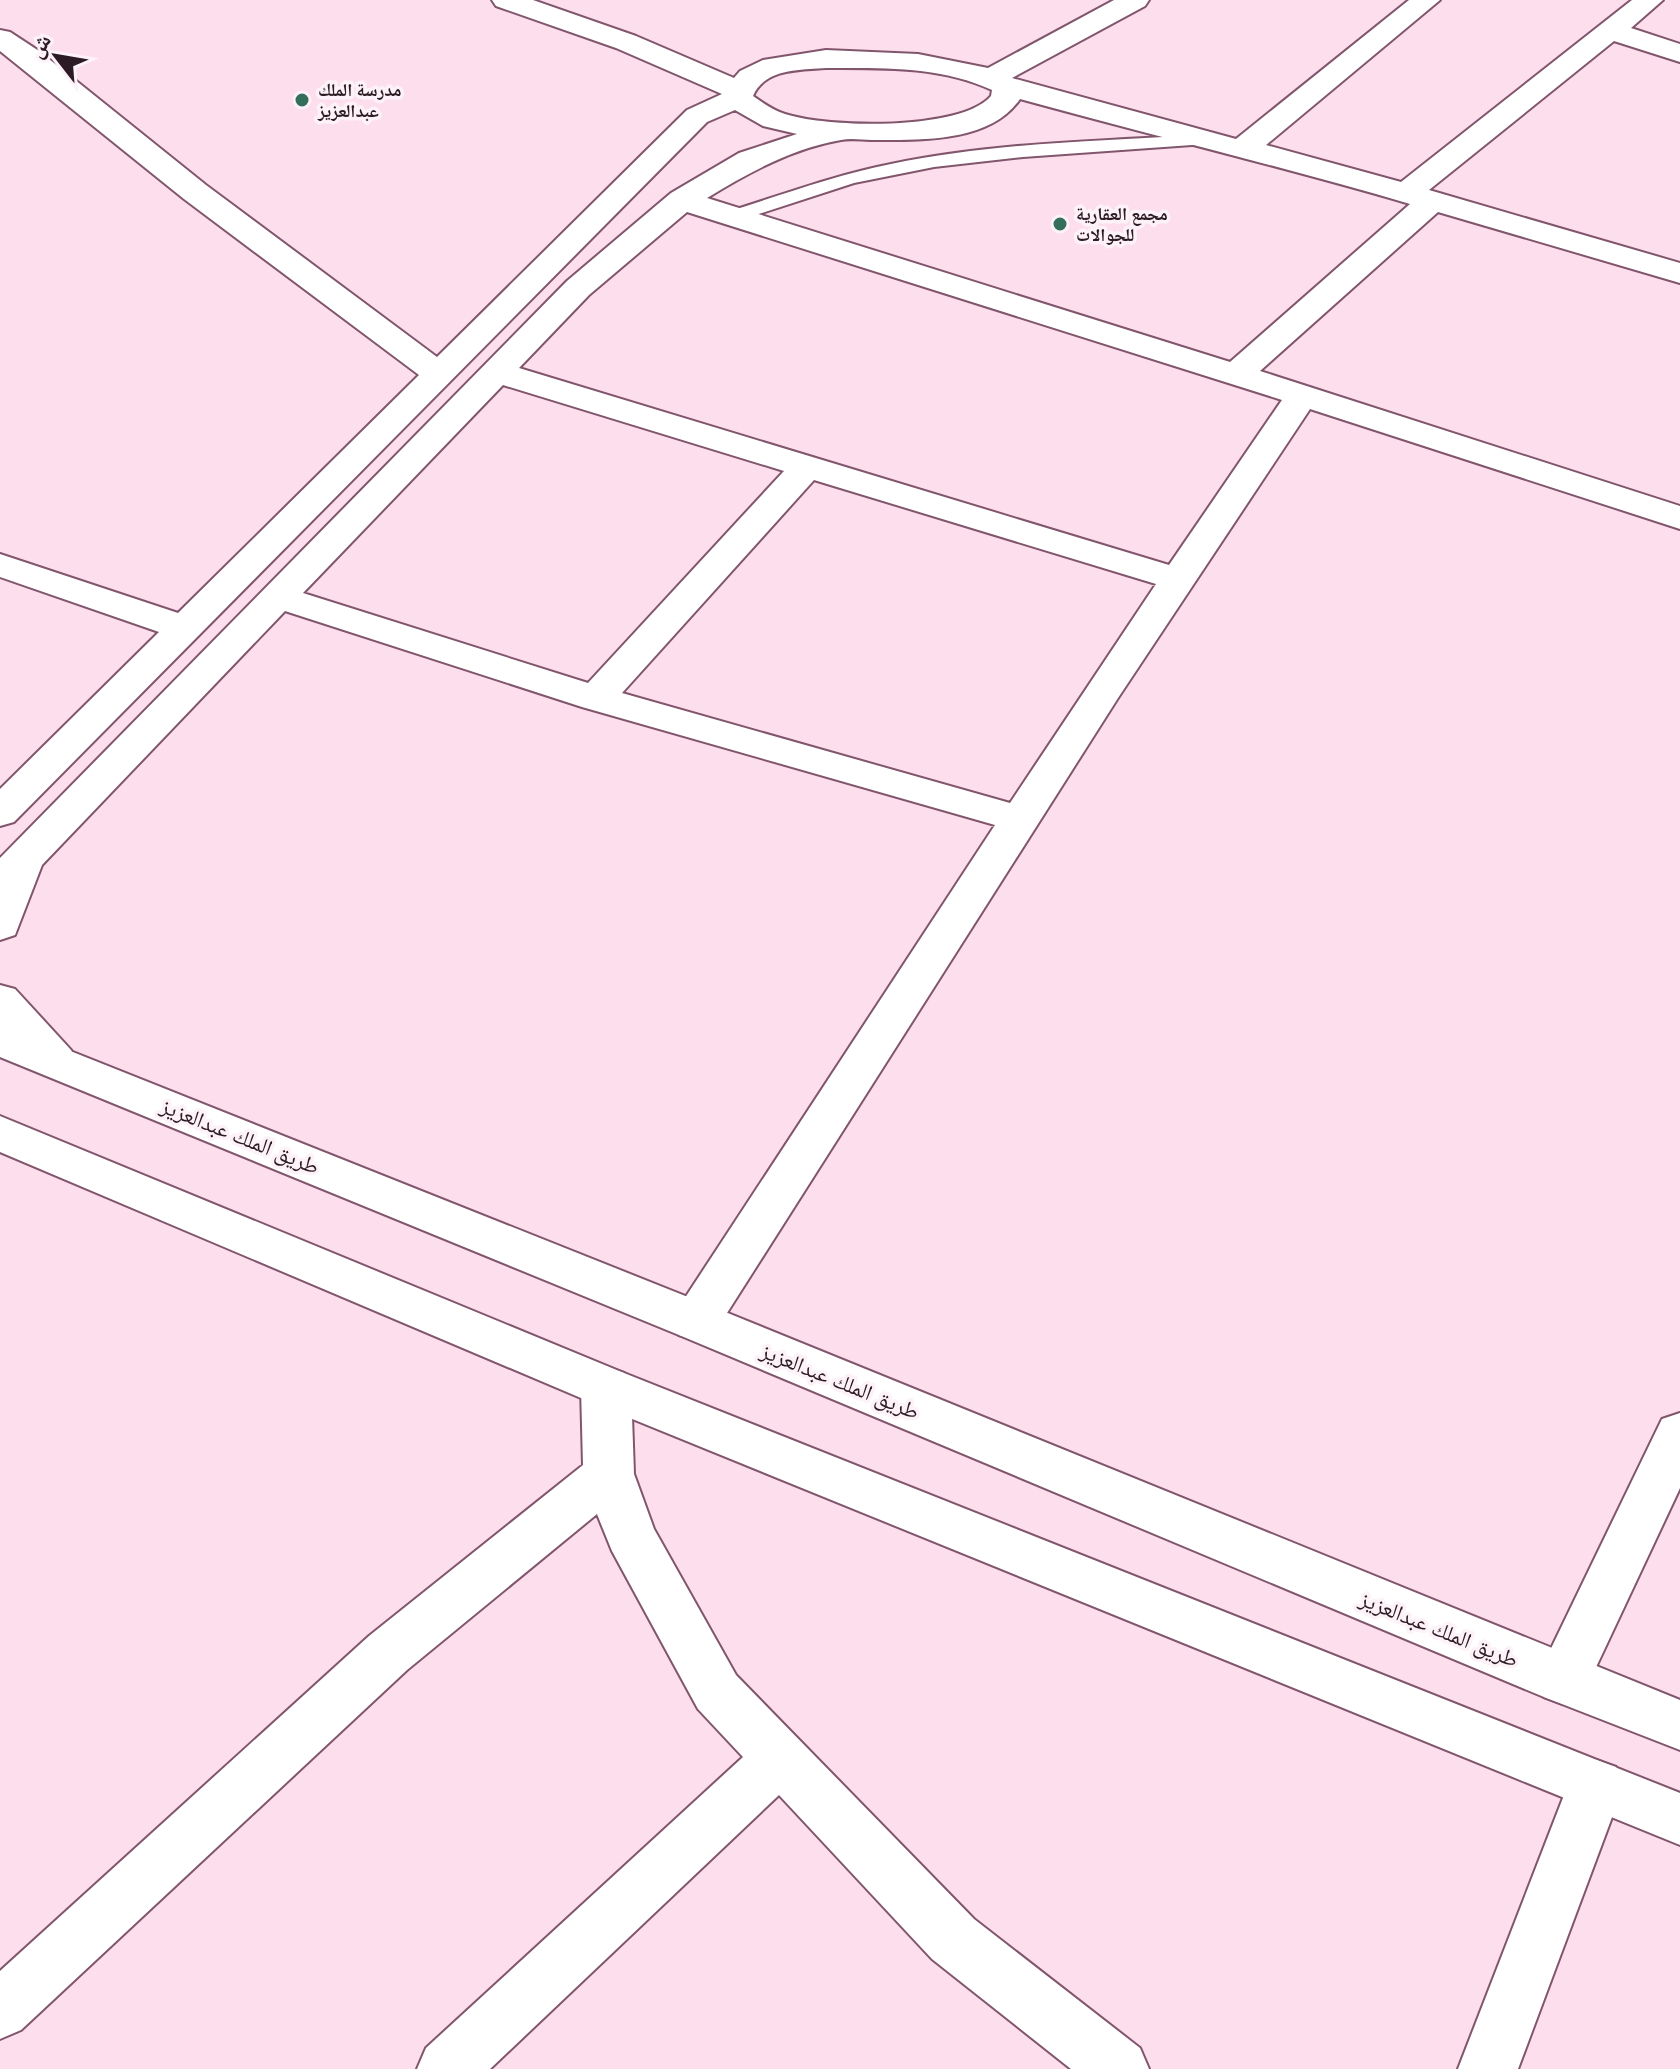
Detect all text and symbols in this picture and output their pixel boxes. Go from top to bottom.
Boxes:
north arrow [16,16,96,96]
text: ش [22,29,57,63]
place label: مدرسة الملك عبدالعزيز [317,79,402,122]
marker: مدرسة الملك عبدالعزيز [293,91,311,109]
place label: مجمع العقارية للجوالات [1076,203,1168,246]
marker: مجمع العقارية للجوالات [1051,215,1069,233]
street label: طريق الملك عبدالعزيز [156,1091,323,1180]
street label: طريق الملك عبدالعزيز [756,1336,923,1425]
street label: طريق الملك عبدالعزيز [1355,1584,1522,1673]

